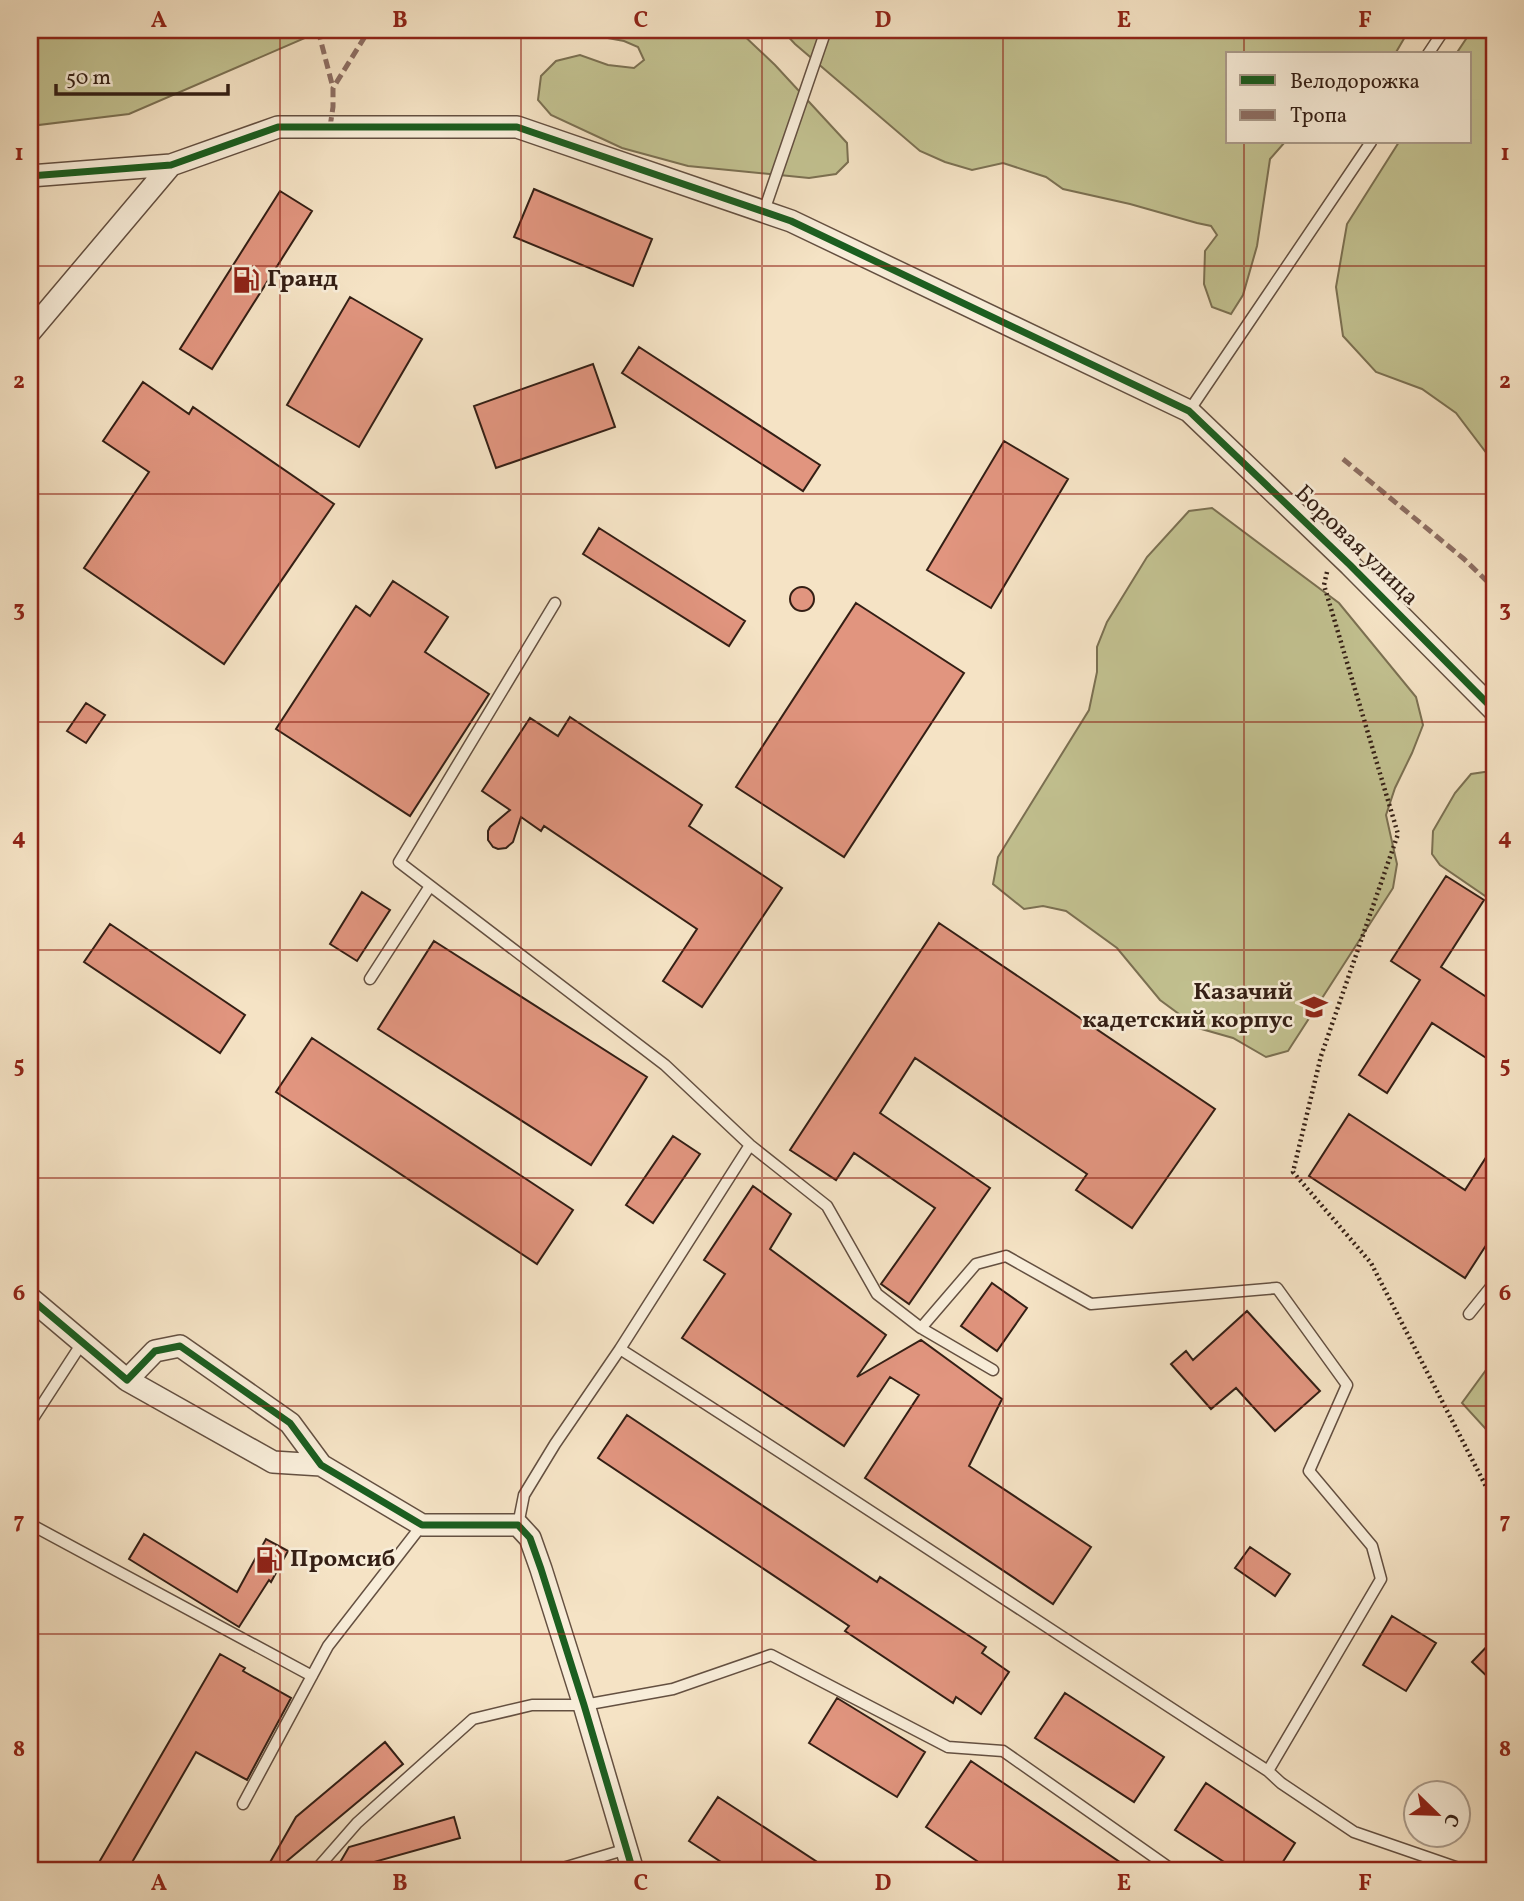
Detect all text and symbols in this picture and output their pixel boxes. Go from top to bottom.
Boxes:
text: A [151,5,167,37]
text: B [392,5,408,37]
text: C [634,5,648,37]
text: D [875,5,892,37]
text: E [1117,5,1131,37]
text: F [1358,5,1372,37]
scale bar [56,52,228,96]
legend [1226,52,1472,144]
text: 50 m [66,64,111,93]
text: Велодорожка [1290,68,1420,97]
text: Тропа [1290,102,1347,131]
text: 1 [14,138,24,170]
text: 1 [1500,138,1510,170]
place label: Гранд [267,263,338,297]
fuel station icon: Гранд [231,265,261,295]
text: 2 [13,366,25,398]
text: 2 [1499,366,1511,398]
street label: Боровая улица [1286,478,1426,614]
text: 3 [13,594,25,626]
text: 3 [1499,594,1511,626]
text: 4 [12,822,26,854]
text: 4 [1498,822,1512,854]
place label: Казачий кадетский корпус [1082,976,1293,1038]
school or university icon: Казачий кадетский корпус [1299,992,1329,1022]
text: 5 [13,1050,25,1082]
text: 5 [1499,1050,1511,1082]
text: 6 [13,1278,25,1310]
text: 6 [1499,1278,1511,1310]
text: 7 [14,1506,25,1538]
text: 7 [1500,1506,1511,1538]
place label: Промсиб [290,1543,395,1577]
fuel station icon: Промсиб [254,1545,284,1575]
text: 8 [13,1734,25,1766]
text: 8 [1499,1734,1511,1766]
north arrow [1402,1778,1472,1848]
text: С [1436,1809,1465,1831]
text: A [151,1868,167,1900]
text: B [392,1868,408,1900]
text: C [634,1868,648,1900]
text: D [875,1868,892,1900]
text: E [1117,1868,1131,1900]
text: F [1358,1868,1372,1900]

